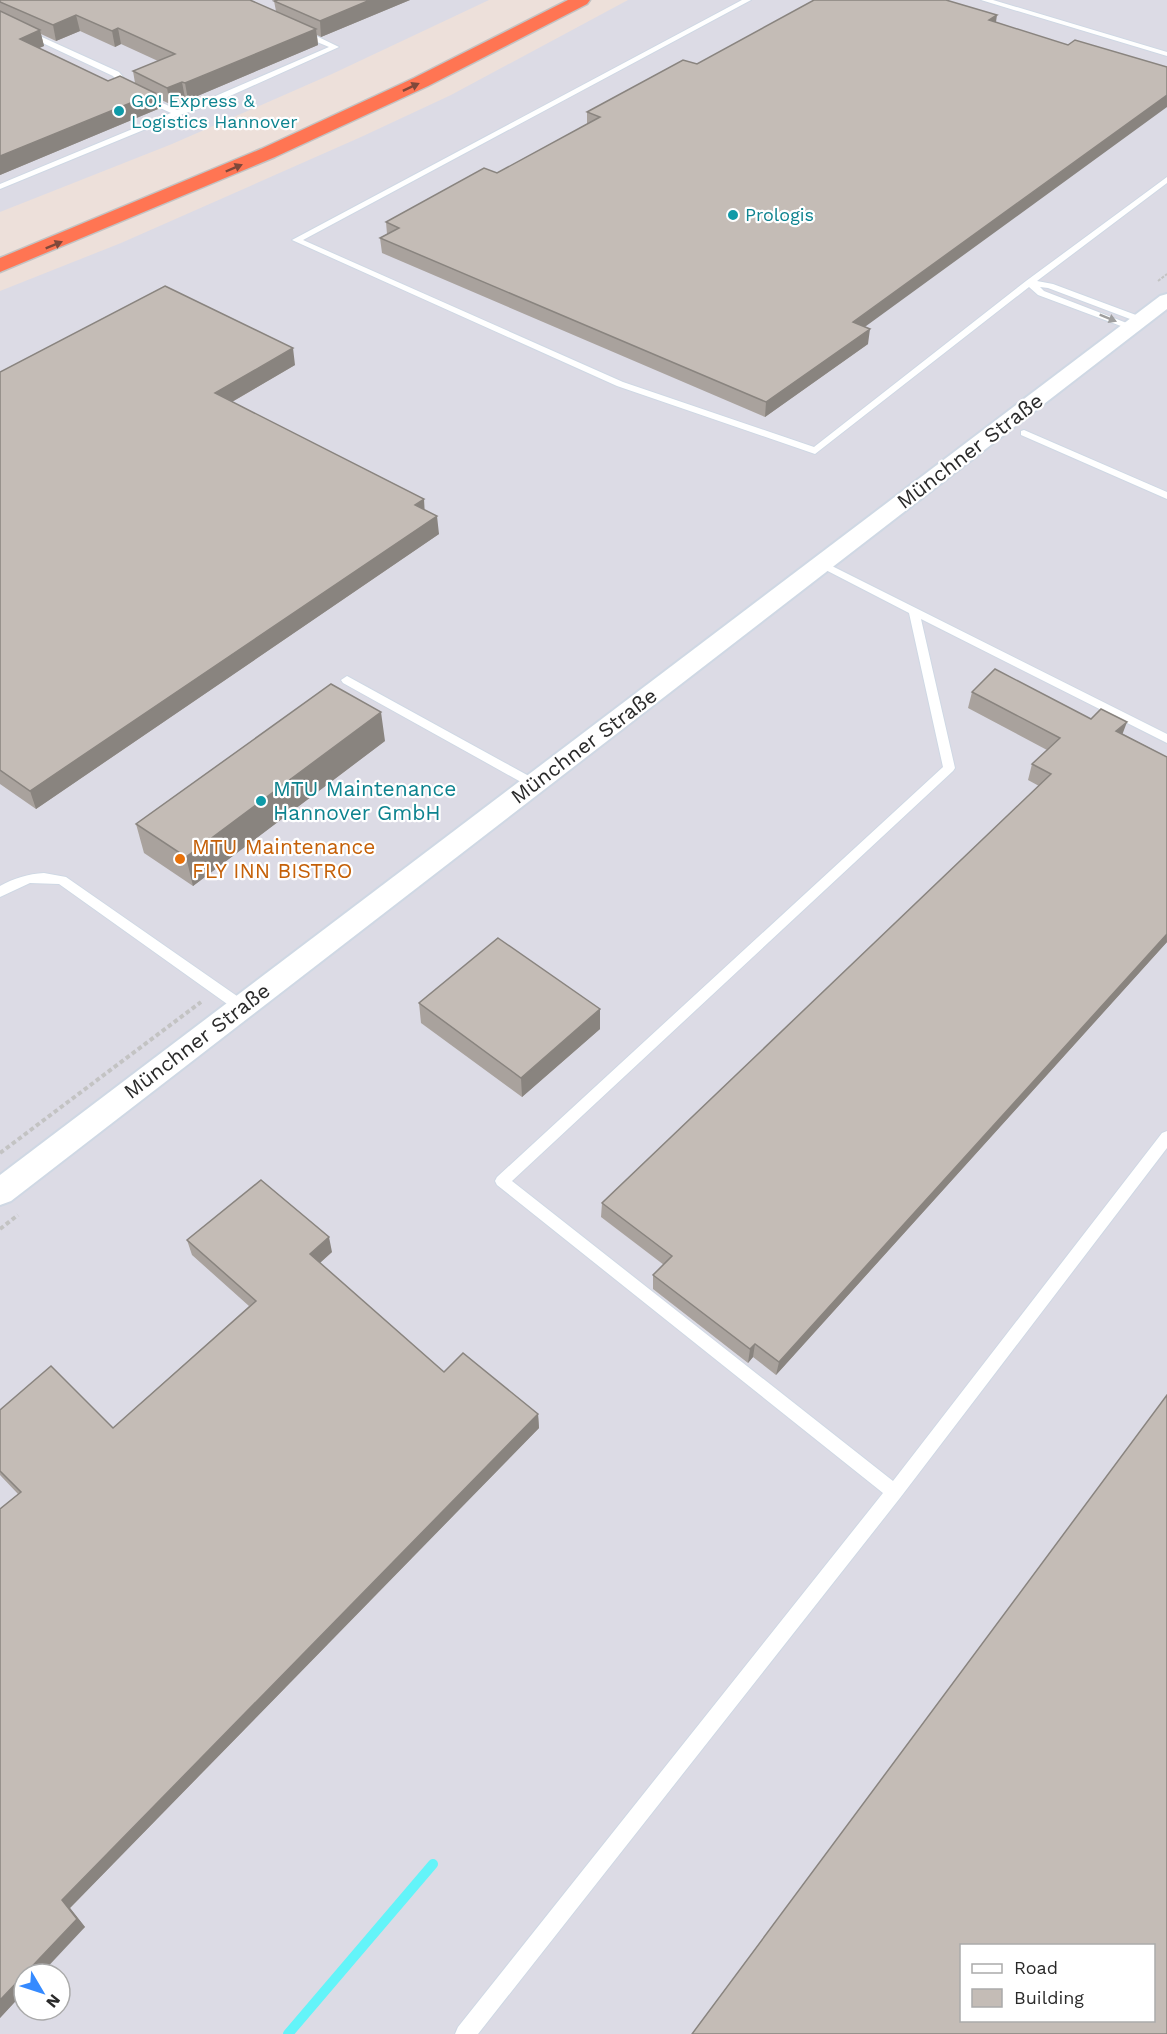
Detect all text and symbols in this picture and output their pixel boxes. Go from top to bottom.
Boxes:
one-way arrow [402,82,419,91]
place label: GO! Express & Logistics Hannover [131,90,298,132]
marker: GO! Express & Logistics Hannover [112,104,126,118]
one-way arrow [225,163,243,173]
place label: Prologis [745,204,814,225]
marker: Prologis [726,208,740,222]
one-way arrow [46,239,64,249]
one-way arrow [1100,313,1118,323]
street label: Münchner Straße [892,388,1048,514]
street label: Münchner Straße [506,683,662,809]
place label: MTU Maintenance Hannover GmbH [273,776,456,825]
marker: MTU Maintenance Hannover GmbH [254,794,268,808]
place label: MTU Maintenance FLY INN BISTRO [192,834,375,883]
marker: MTU Maintenance FLY INN BISTRO [173,852,187,866]
street label: Münchner Straße [119,978,275,1104]
legend [960,1944,1155,2022]
text: Road [1014,1957,1058,1978]
north arrow [12,1962,72,2022]
text: Building [1014,1987,1084,2008]
text: N [42,1991,64,2012]

